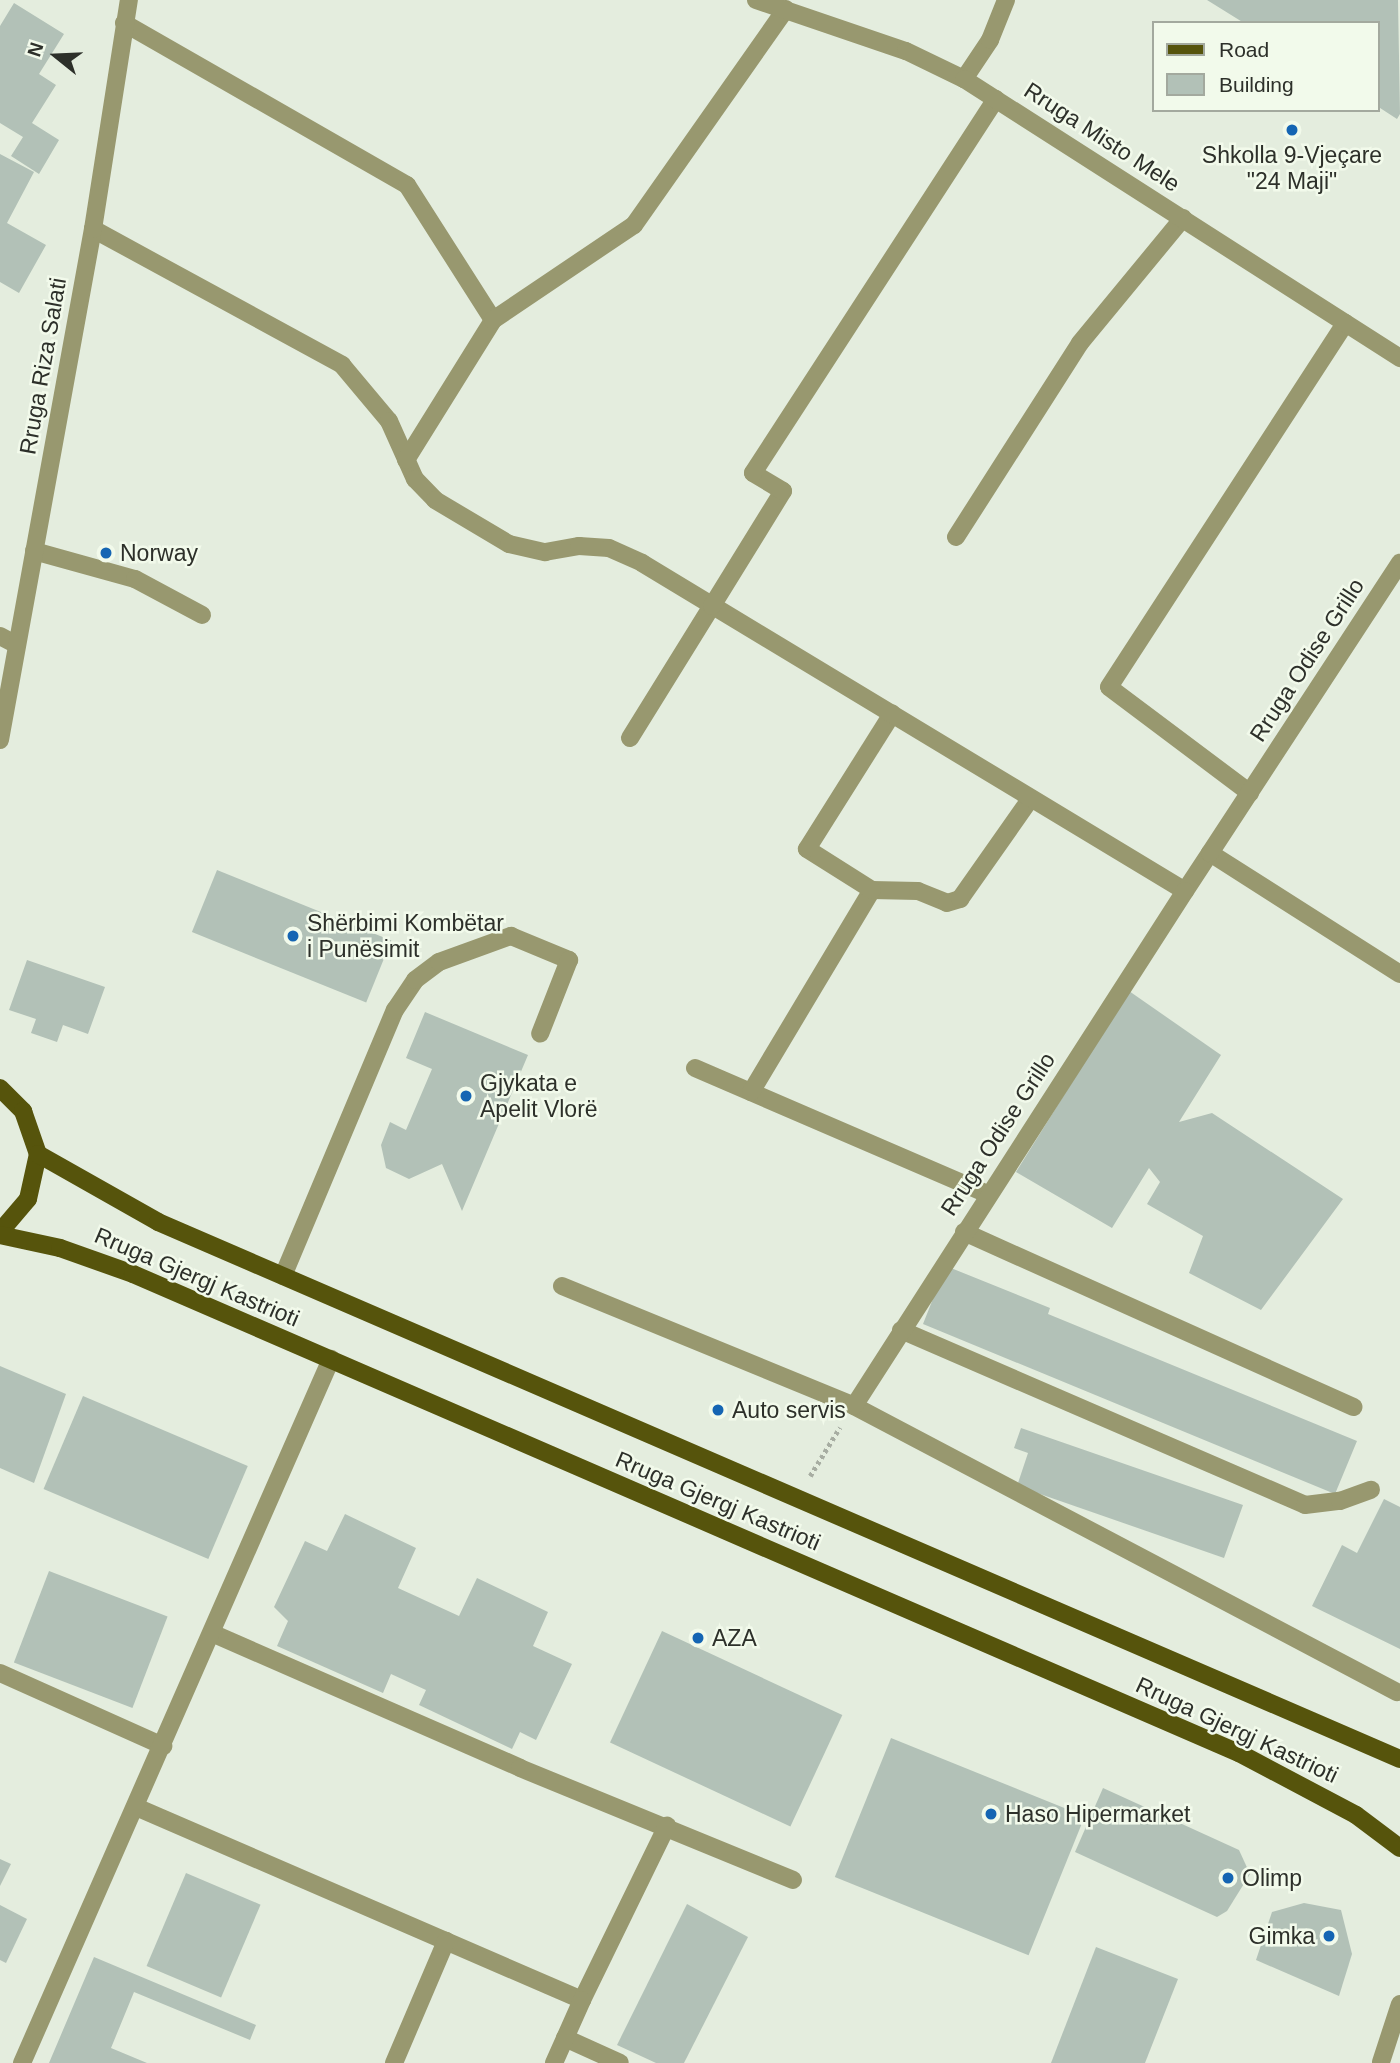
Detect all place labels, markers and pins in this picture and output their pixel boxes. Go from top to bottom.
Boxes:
marker: Shkolla 9-Vjeçare "24 Maji" [1284,122,1300,138]
place label: Shkolla 9-Vjeçare "24 Maji" [1202,141,1382,195]
place label: Norway [120,539,198,567]
marker: Norway [98,545,114,561]
place label: Shërbimi Kombëtar i Punësimit [307,909,504,963]
marker: Shërbimi Kombëtar i Punësimit [285,928,301,944]
place label: Gjykata e Apelit Vlorë [480,1069,598,1123]
marker: Gjykata e Apelit Vlorë [458,1088,474,1104]
place label: Auto servis [732,1396,846,1424]
marker: Auto servis [710,1402,726,1418]
place label: AZA [712,1624,757,1652]
marker: AZA [690,1630,706,1646]
place label: Haso Hipermarket [1005,1800,1190,1828]
marker: Haso Hipermarket [983,1806,999,1822]
place label: Olimp [1242,1864,1302,1892]
marker: Olimp [1220,1870,1236,1886]
place label: Gimka [1249,1922,1315,1950]
marker: Gimka [1321,1928,1337,1944]

